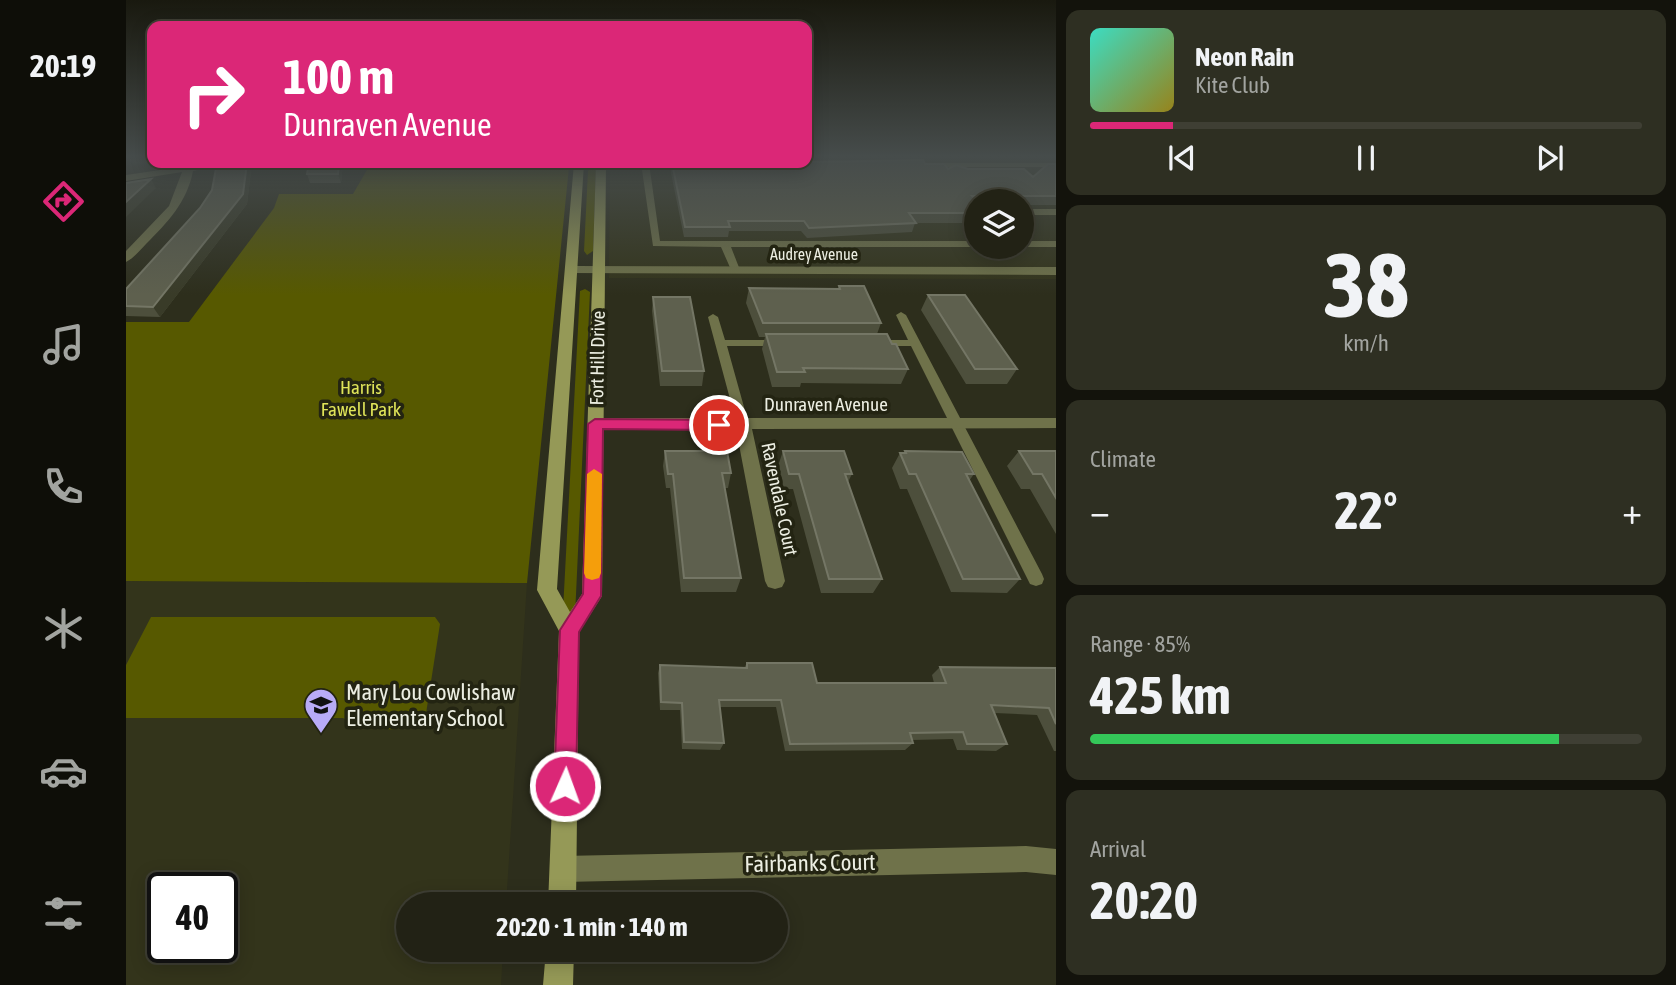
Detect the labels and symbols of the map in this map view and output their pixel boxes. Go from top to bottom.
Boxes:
street label: Audrey Avenue [770,245,858,264]
street label: Fort Hill Drive [585,310,609,406]
park label: Harris Fawell Park [321,376,402,420]
street label: Dunraven Avenue [764,393,888,415]
pin [689,395,749,455]
street label: Ravendale Court [757,440,803,558]
place label: Mary Lou Cowlishaw Elementary School [346,679,516,731]
school or university icon: Mary Lou Cowlishaw Elementary School [302,686,340,735]
position arrow [528,749,602,823]
street label: Fairbanks Court [744,849,876,877]
speed limit sign: 40 [147,872,238,963]

